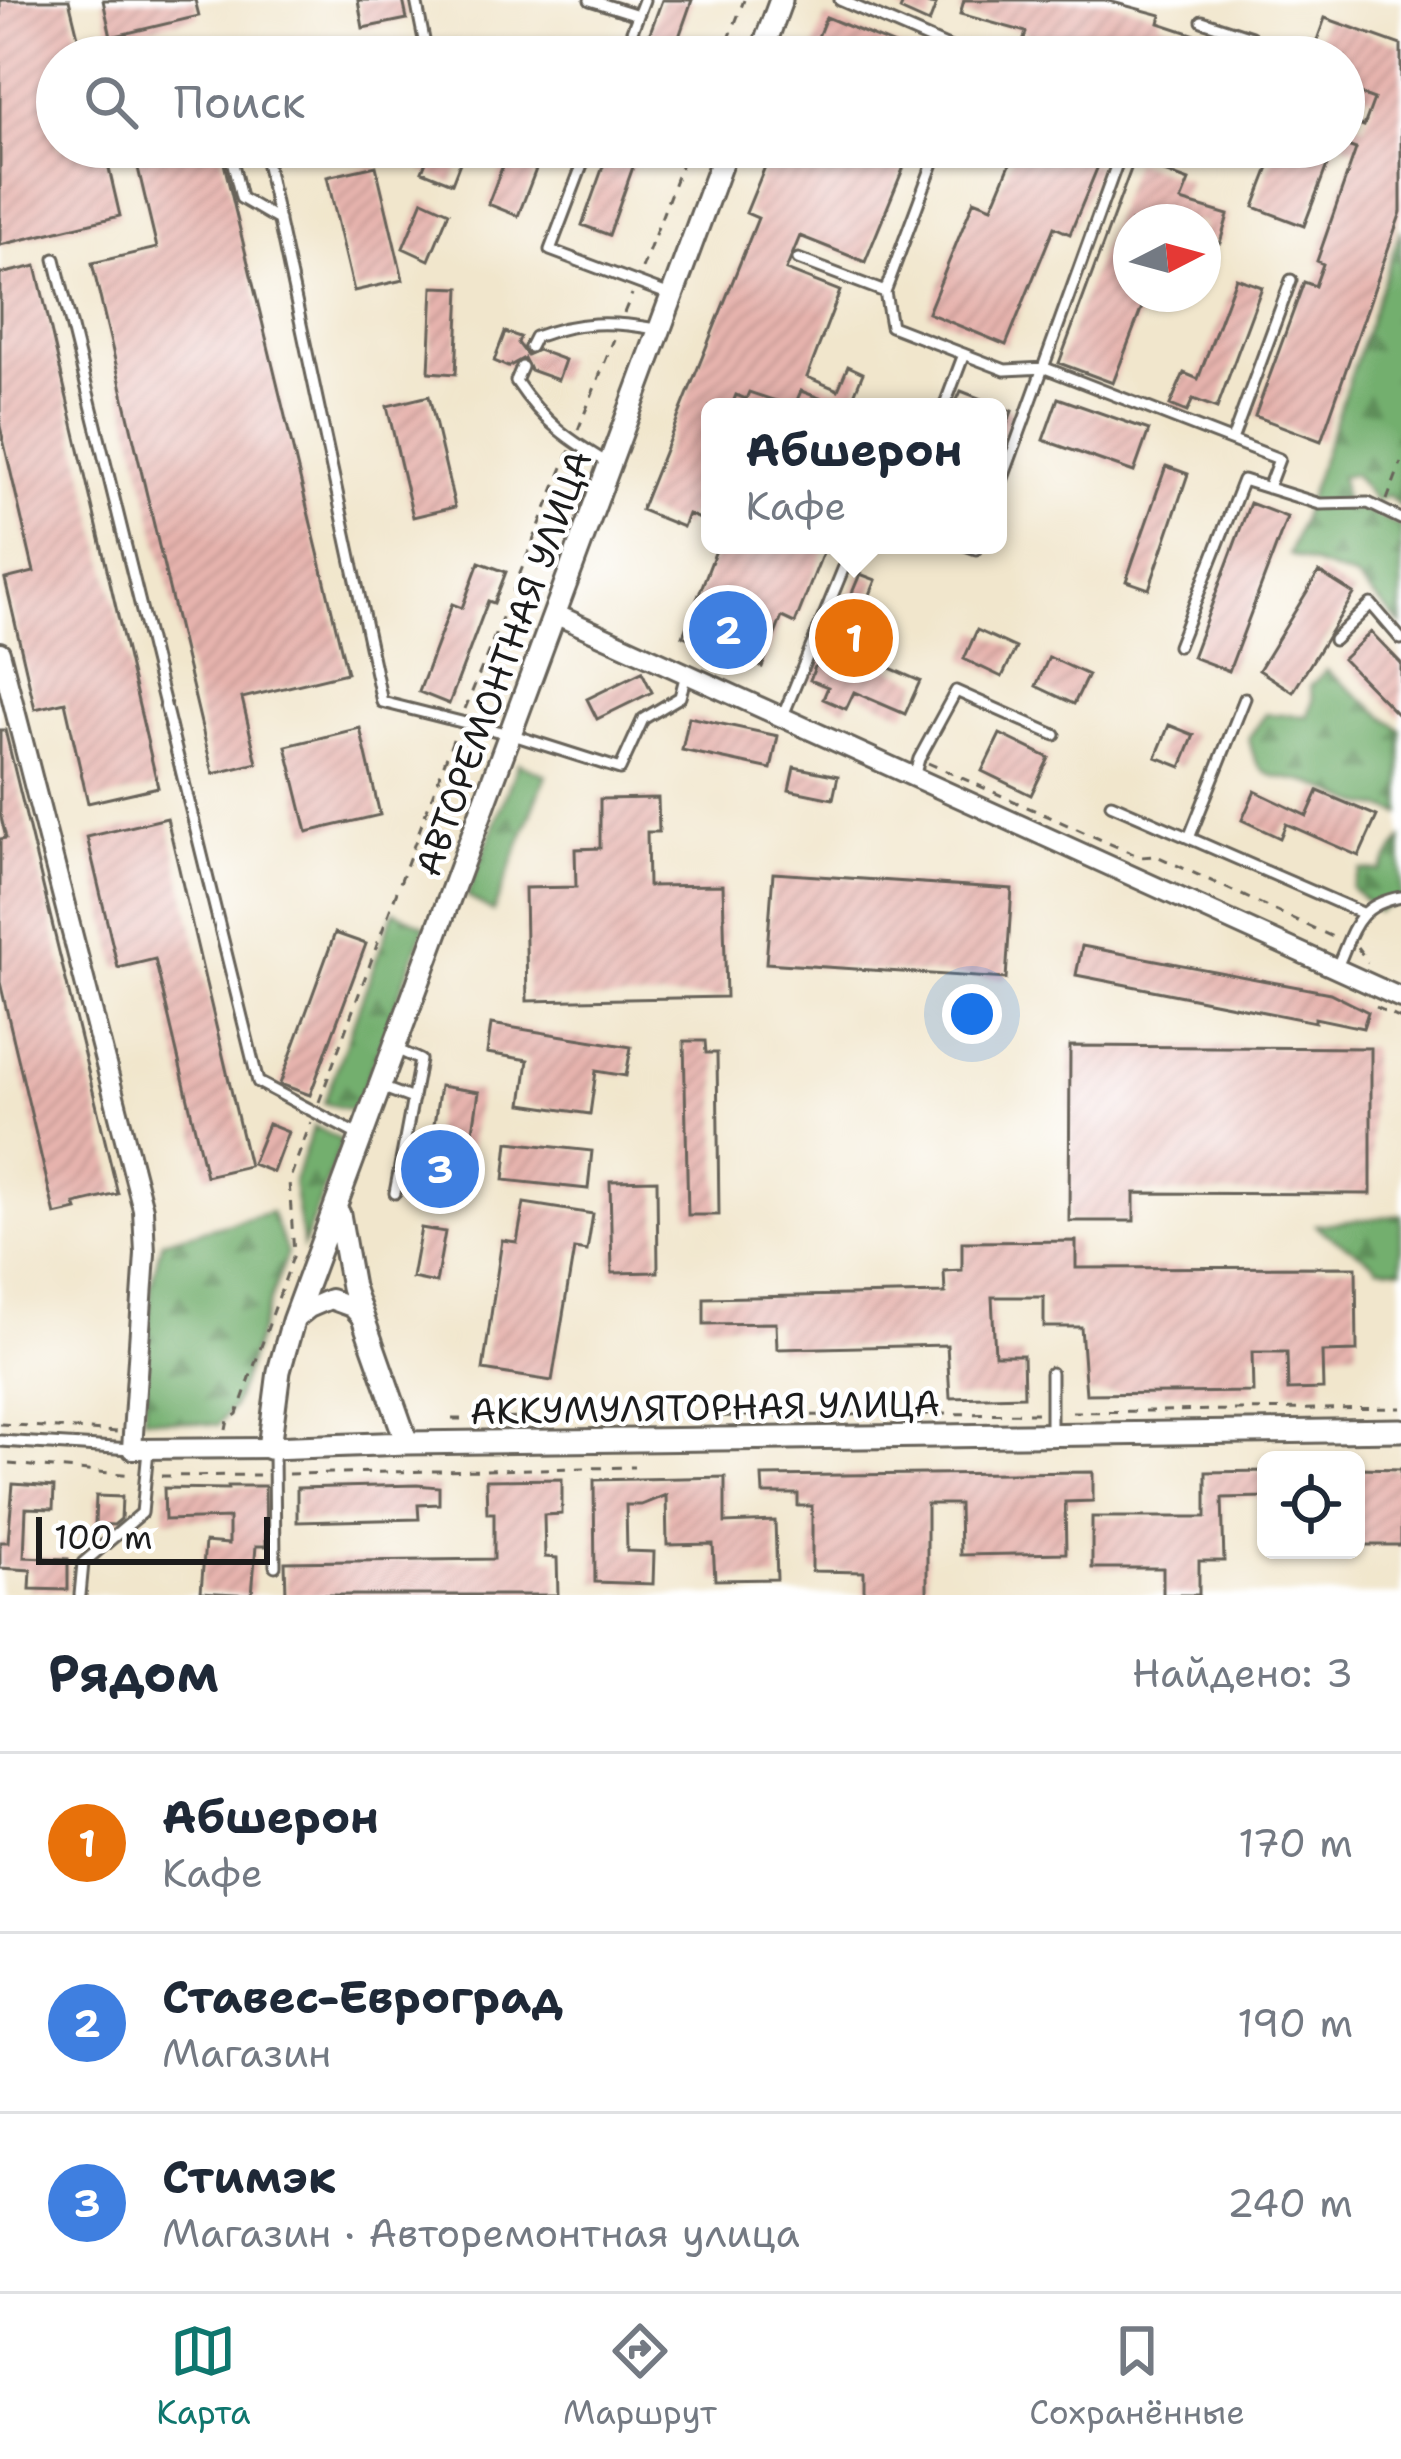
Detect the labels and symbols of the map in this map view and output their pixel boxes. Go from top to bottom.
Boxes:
north arrow [1113,204,1221,312]
street label: АВТОРЕМОНТНАЯ УЛИЦА [404,443,603,883]
pin: 2 [689,585,767,675]
pin: 1 [815,593,893,683]
your location [942,984,1002,1044]
pin: 3 [401,1124,479,1214]
street label: АККУМУЛЯТОРНАЯ УЛИЦА [470,1379,940,1436]
scale bar [36,1511,270,1564]

